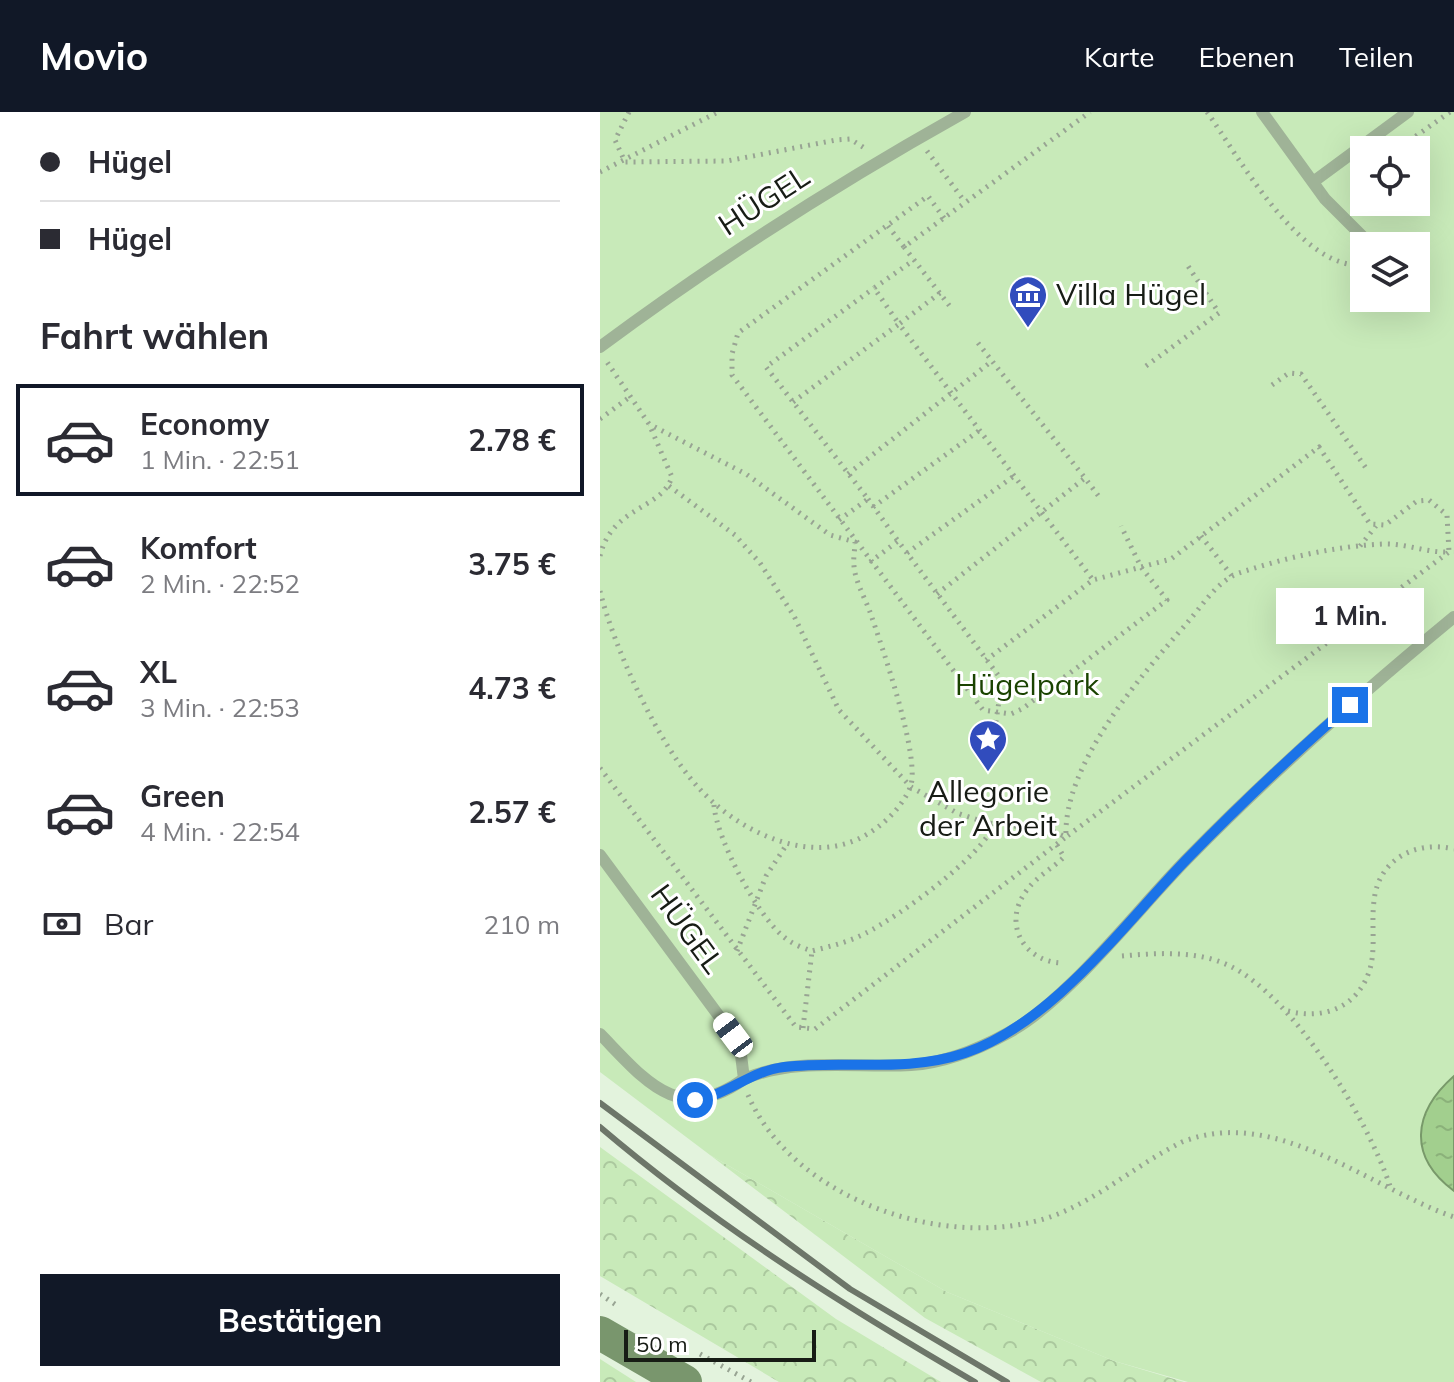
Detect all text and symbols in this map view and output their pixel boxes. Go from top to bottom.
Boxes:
text: Movio [40,32,148,80]
text: Karte [1084,39,1154,74]
text: Ebenen [1198,39,1295,74]
text: Teilen [1339,39,1414,74]
map controls [1350,136,1430,312]
button: locate [1350,136,1430,216]
text: Hügel [88,143,172,181]
street label: HÜGEL [711,157,816,244]
text: Hügel [88,220,172,258]
button: layers [1350,232,1430,312]
museum icon: Villa Hügel [1007,274,1049,329]
place label: Villa Hügel [1056,275,1206,313]
text: Fahrt wählen [40,313,269,358]
icon: car [44,404,116,476]
text: Economy [140,405,269,443]
text: 2.78 € [468,421,556,459]
text: 1 Min. · 22:51 [140,443,300,476]
icon: car [44,528,116,600]
text: Komfort [140,529,257,567]
text: 3.75 € [468,545,556,583]
text: 2 Min. · 22:52 [140,567,300,600]
callout: 1 Min. [1276,589,1424,645]
text: 1 Min. [1313,599,1387,632]
icon: car [44,652,116,724]
text: XL [140,653,177,691]
park label: Hügelpark [955,665,1100,703]
text: 4.73 € [468,669,556,707]
route end [1332,687,1368,723]
text: 3 Min. · 22:53 [140,691,300,724]
place icon: Allegorie der Arbeit [967,718,1009,773]
place label: Allegorie der Arbeit [919,772,1057,844]
icon: car [44,776,116,848]
text: Green [140,777,225,815]
text: 2.57 € [468,793,556,831]
text: 4 Min. · 22:54 [140,815,300,848]
street label: HÜGEL [643,876,733,980]
icon: cash [40,902,84,946]
text: Bar [104,905,153,943]
text: 210 m [484,908,560,941]
car [709,1009,757,1061]
route start [677,1082,713,1118]
button: Bestätigen [40,1274,560,1366]
scale bar [624,1326,816,1362]
text: 50 m [636,1330,687,1358]

